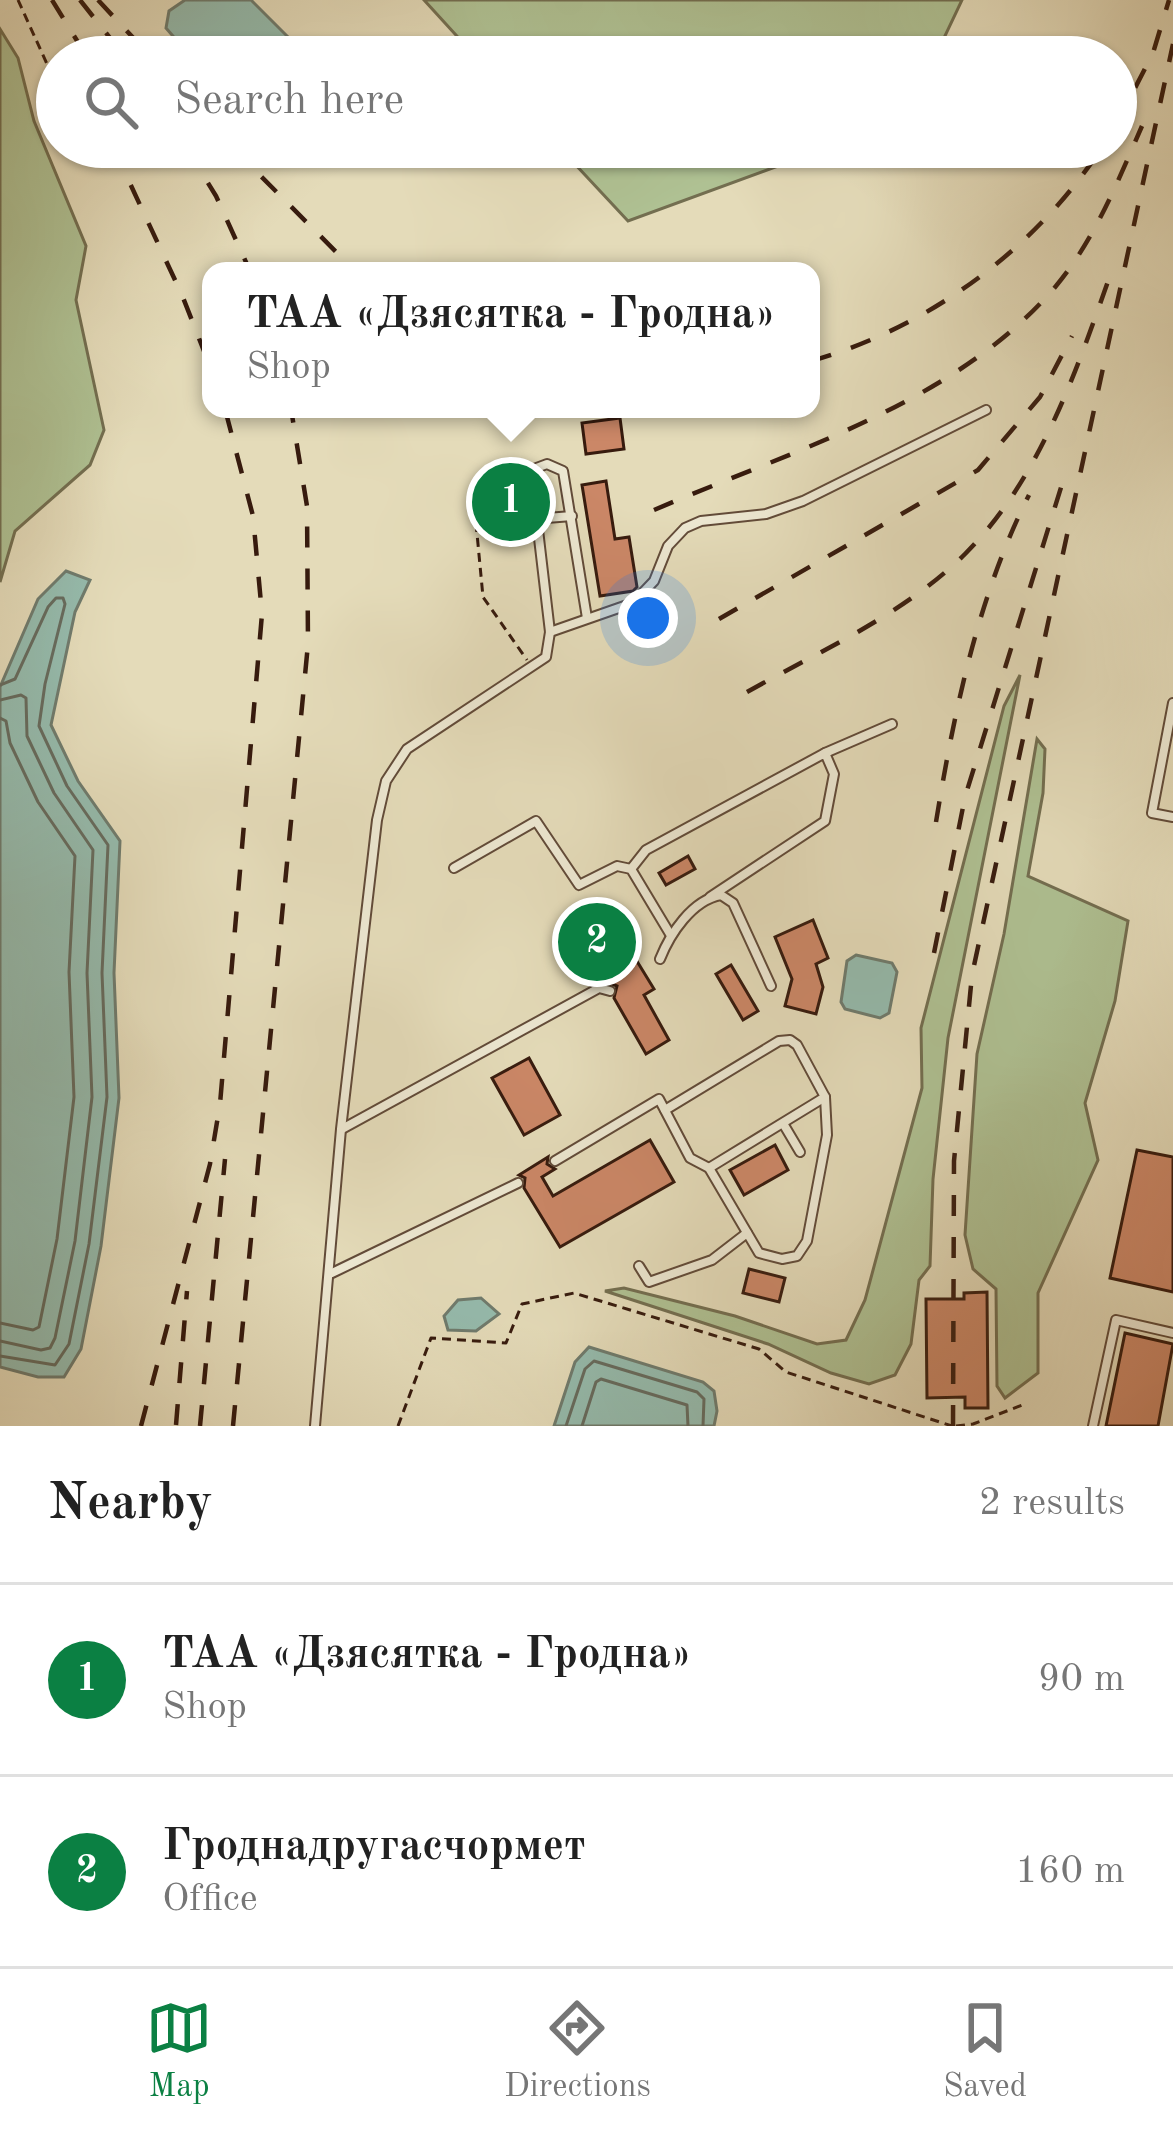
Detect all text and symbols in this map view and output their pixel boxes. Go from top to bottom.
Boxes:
search box [36,36,1137,168]
icon: search [78,69,144,135]
text: Search here [174,79,404,124]
popup [202,262,820,418]
text: ТАА «Дзясятка - Гродна» [246,293,776,338]
text: Shop [246,348,331,387]
pin: 1 [472,457,550,547]
your location [618,588,678,648]
pin: 2 [558,897,636,987]
text: Nearby [48,1479,213,1530]
text: 2 results [979,1484,1125,1523]
text: ТАА «Дзясятка - Гродна» [162,1633,692,1678]
text: 1 [76,1660,98,1699]
text: 90 m [1038,1660,1125,1699]
text: Shop [162,1688,247,1727]
text: Гроднадругасчормет [162,1825,586,1870]
text: 2 [76,1852,98,1891]
text: 160 m [1015,1852,1125,1891]
text: Office [162,1880,258,1919]
tab: Map [146,1995,212,2108]
tab: Directions [504,1995,651,2108]
tab: Saved [943,1995,1027,2108]

